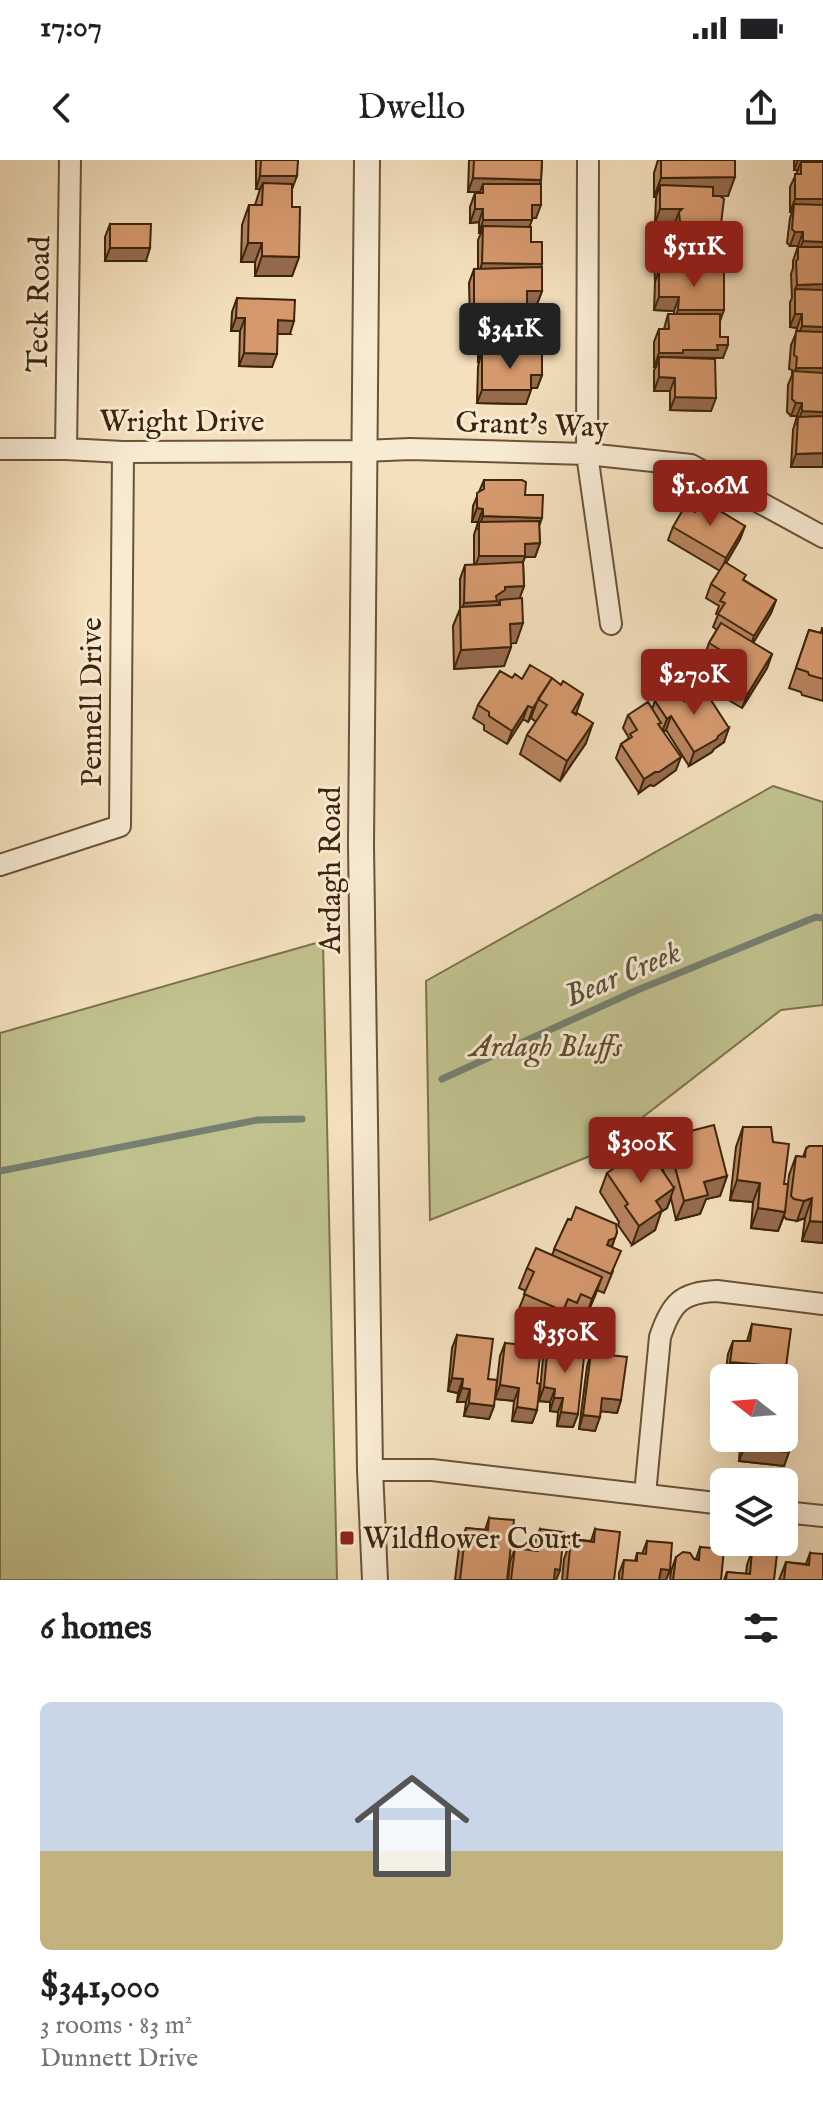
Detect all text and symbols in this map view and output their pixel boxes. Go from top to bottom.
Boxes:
text: 17:07 [40,9,102,47]
text: Dwello [358,85,465,131]
icon: back [40,86,84,130]
icon: share [739,86,783,130]
pin: $511K [638,221,750,289]
text: $511K [663,230,725,263]
street label: Teck Road [20,235,60,373]
pin: $341K [454,303,566,371]
text: $341K [477,312,543,345]
street label: Wright Drive [100,404,264,442]
street label: Grant's Way [455,404,609,448]
pin: $1.06M [645,460,775,528]
text: $1.06M [671,469,749,502]
street label: Pennell Drive [74,617,112,787]
pin: $270K [638,649,750,717]
text: $270K [659,658,729,691]
street label: Ardagh Road [313,786,351,954]
water label: Bear Creek [559,932,688,1018]
park label: Ardagh Bluffs [467,1029,622,1067]
pin: $300K [585,1117,697,1185]
text: $300K [607,1126,675,1159]
pin: $350K [509,1307,621,1375]
text: $350K [533,1316,598,1349]
north arrow [710,1364,798,1452]
map controls [710,1364,798,1556]
button: layers [710,1468,798,1556]
place label: Wildflower Court [363,1521,581,1559]
marker: Wildflower Court [338,1529,356,1547]
icon: filters [739,1606,783,1650]
text: 6 homes [40,1607,152,1650]
icon: home [340,1754,484,1898]
text: $341,000 [40,1966,160,2009]
text: 3 rooms · 83 m² [40,2009,192,2042]
text: Dunnett Drive [40,2042,198,2075]

